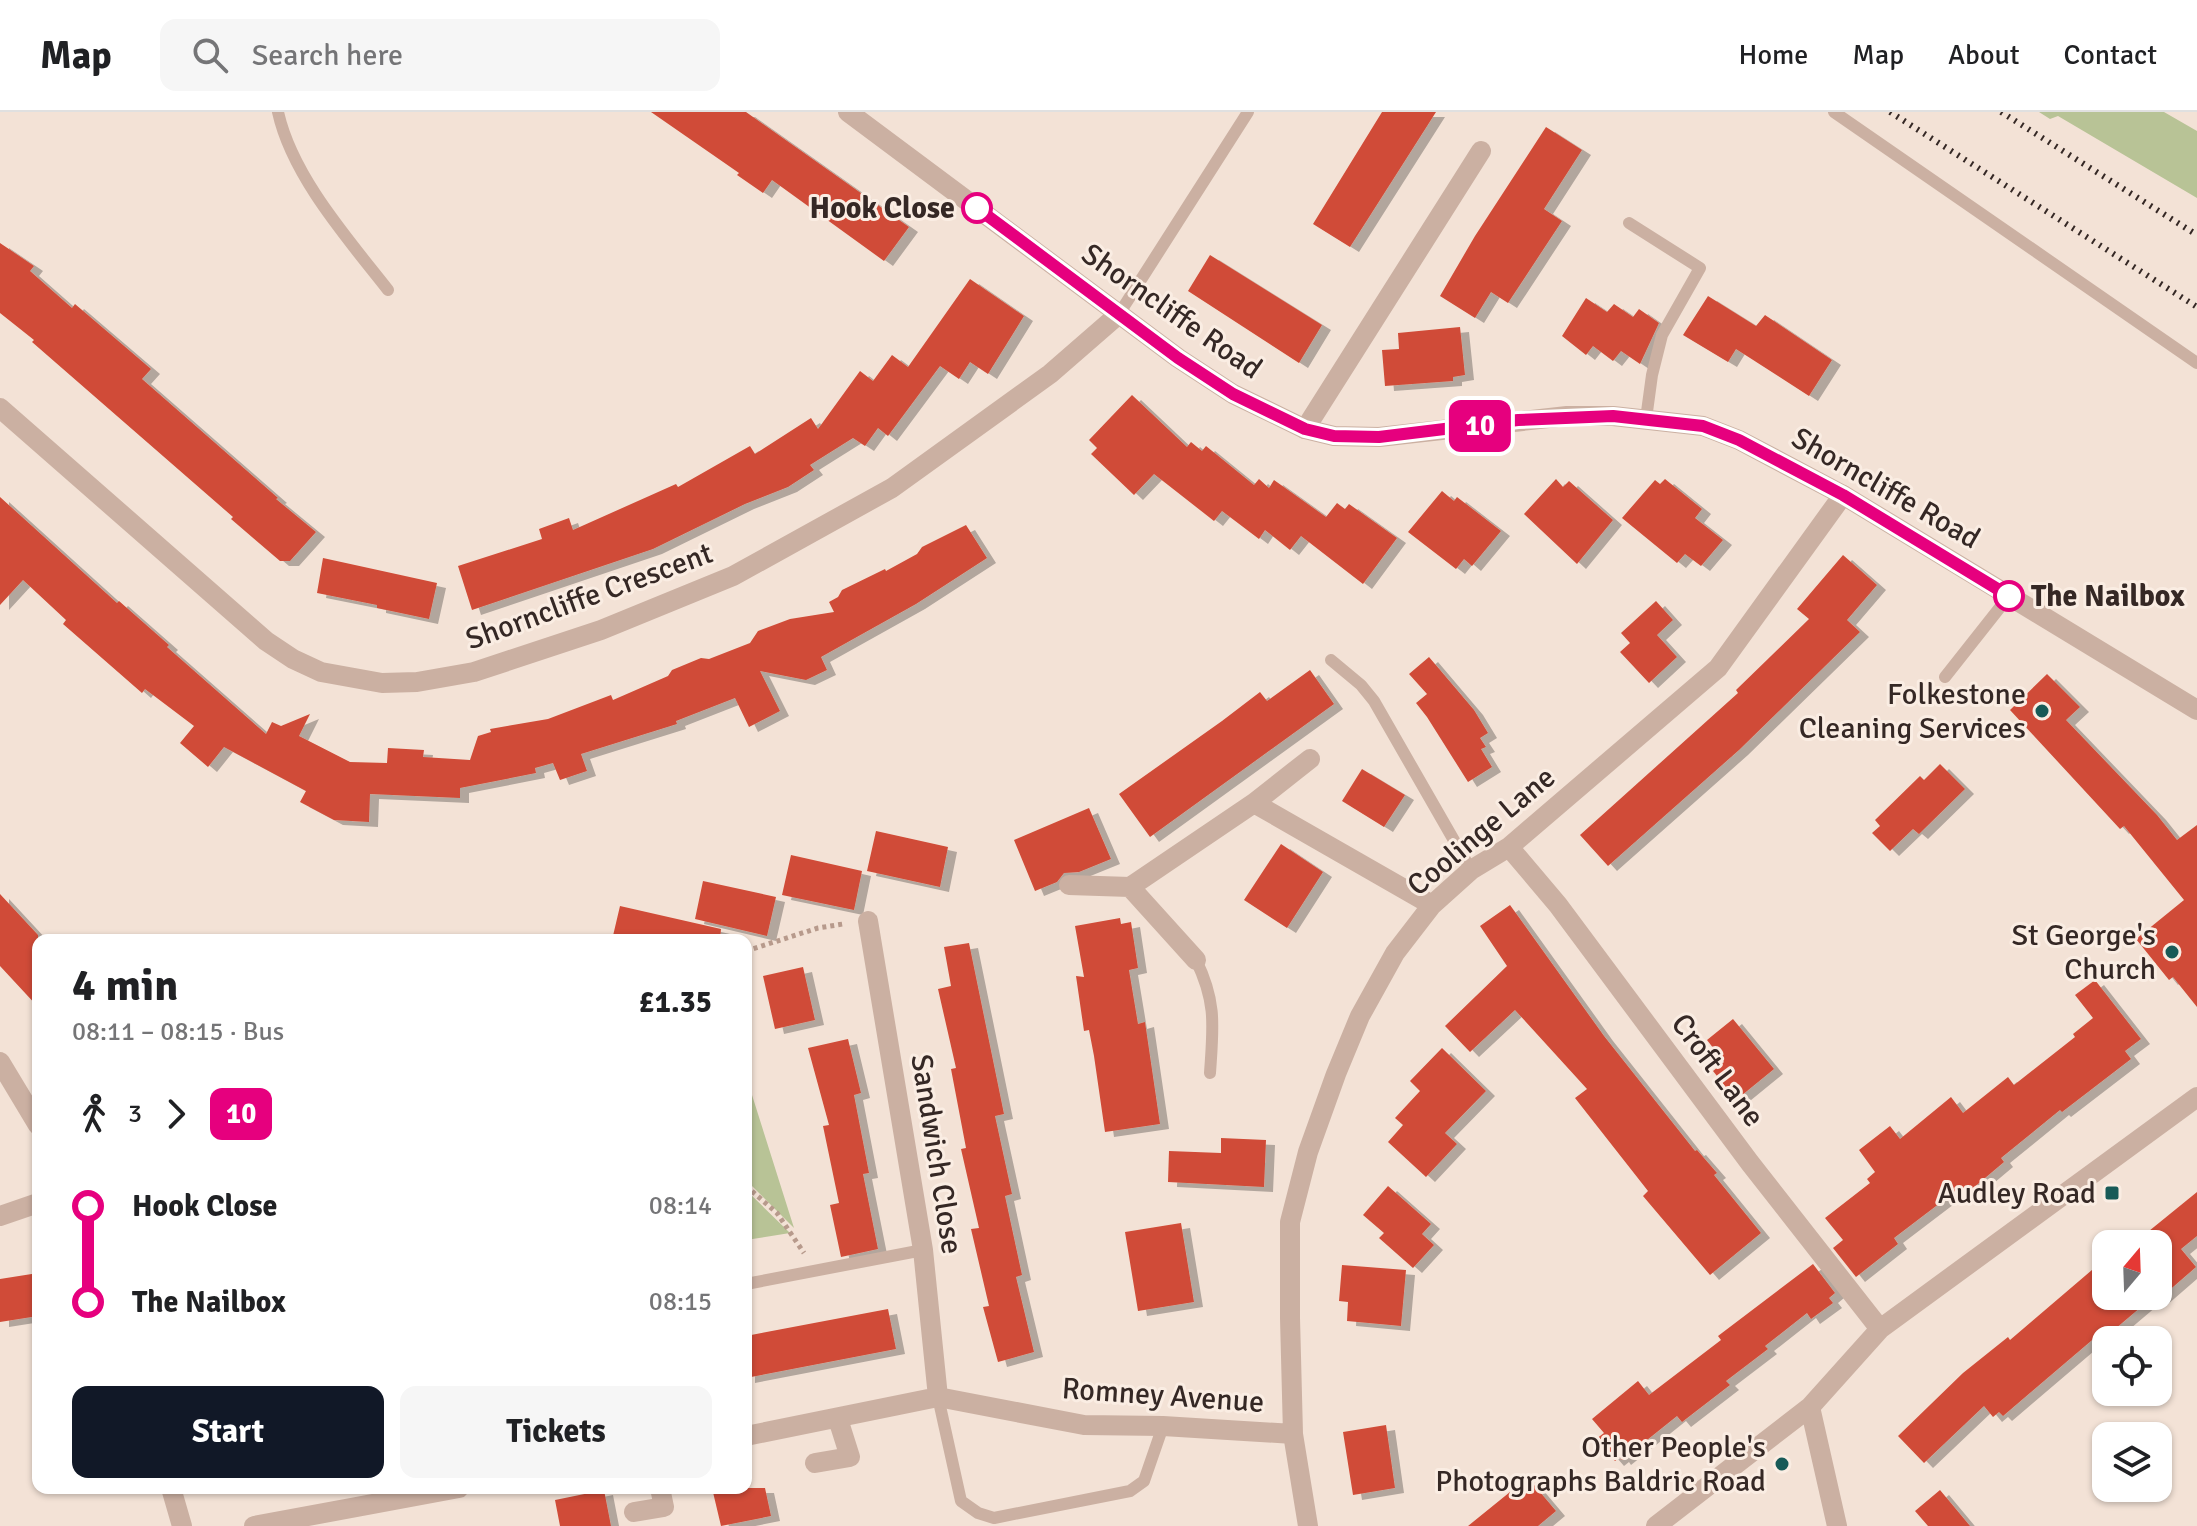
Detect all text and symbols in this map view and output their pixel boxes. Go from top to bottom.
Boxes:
search box [160,19,720,91]
text: Map [40,32,112,79]
icon: search [188,33,232,77]
text: Search here [252,37,403,74]
text: Home [1739,38,1808,72]
text: Map [1852,38,1904,72]
text: About [1948,38,2020,72]
text: Contact [2064,38,2157,72]
place label: Hook Close [810,190,955,227]
marker: Hook Close [962,193,992,223]
street label: Shorncliffe Road [1074,236,1269,387]
line badge: 10 [1444,400,1516,452]
text: 10 [1465,409,1495,443]
street label: Shorncliffe Road [1785,420,1987,557]
street label: Shorncliffe Crescent [461,535,718,658]
place label: The Nailbox [2031,578,2185,615]
marker: The Nailbox [1994,581,2024,611]
place label: Folkestone Cleaning Services [1799,676,2026,747]
marker: Folkestone Cleaning Services [2033,702,2051,720]
street label: Coolinge Lane [1400,759,1563,904]
place label: St George's Church [2011,917,2156,988]
marker: St George's Church [2163,943,2181,961]
text: 4 min [72,959,178,1013]
text: £1.35 [639,984,712,1021]
street label: Croft Lane [1663,1006,1772,1134]
text: 08:11 – 08:15 · Bus [72,1016,284,1048]
street label: Sandwich Close [902,1052,971,1257]
icon: walk [72,1092,116,1136]
icon: forward [154,1092,198,1136]
text: 10 [226,1097,256,1131]
text: 3 [128,1098,142,1130]
place label: Audley Road [1938,1175,2096,1212]
marker: Audley Road [2103,1184,2121,1202]
text: Hook Close [132,1188,277,1225]
text: 08:14 [649,1190,712,1222]
north arrow [2092,1230,2172,1310]
map controls [2092,1230,2172,1502]
text: The Nailbox [132,1284,286,1321]
text: 08:15 [649,1286,712,1318]
button: locate [2092,1326,2172,1406]
street label: Romney Avenue [1061,1370,1265,1421]
button: Start [72,1386,384,1478]
button: Tickets [400,1386,712,1478]
button: layers [2092,1422,2172,1502]
place label: Other People's Photographs Baldric Road [1435,1429,1766,1500]
marker: Other People's Photographs Baldric Road [1773,1455,1791,1473]

